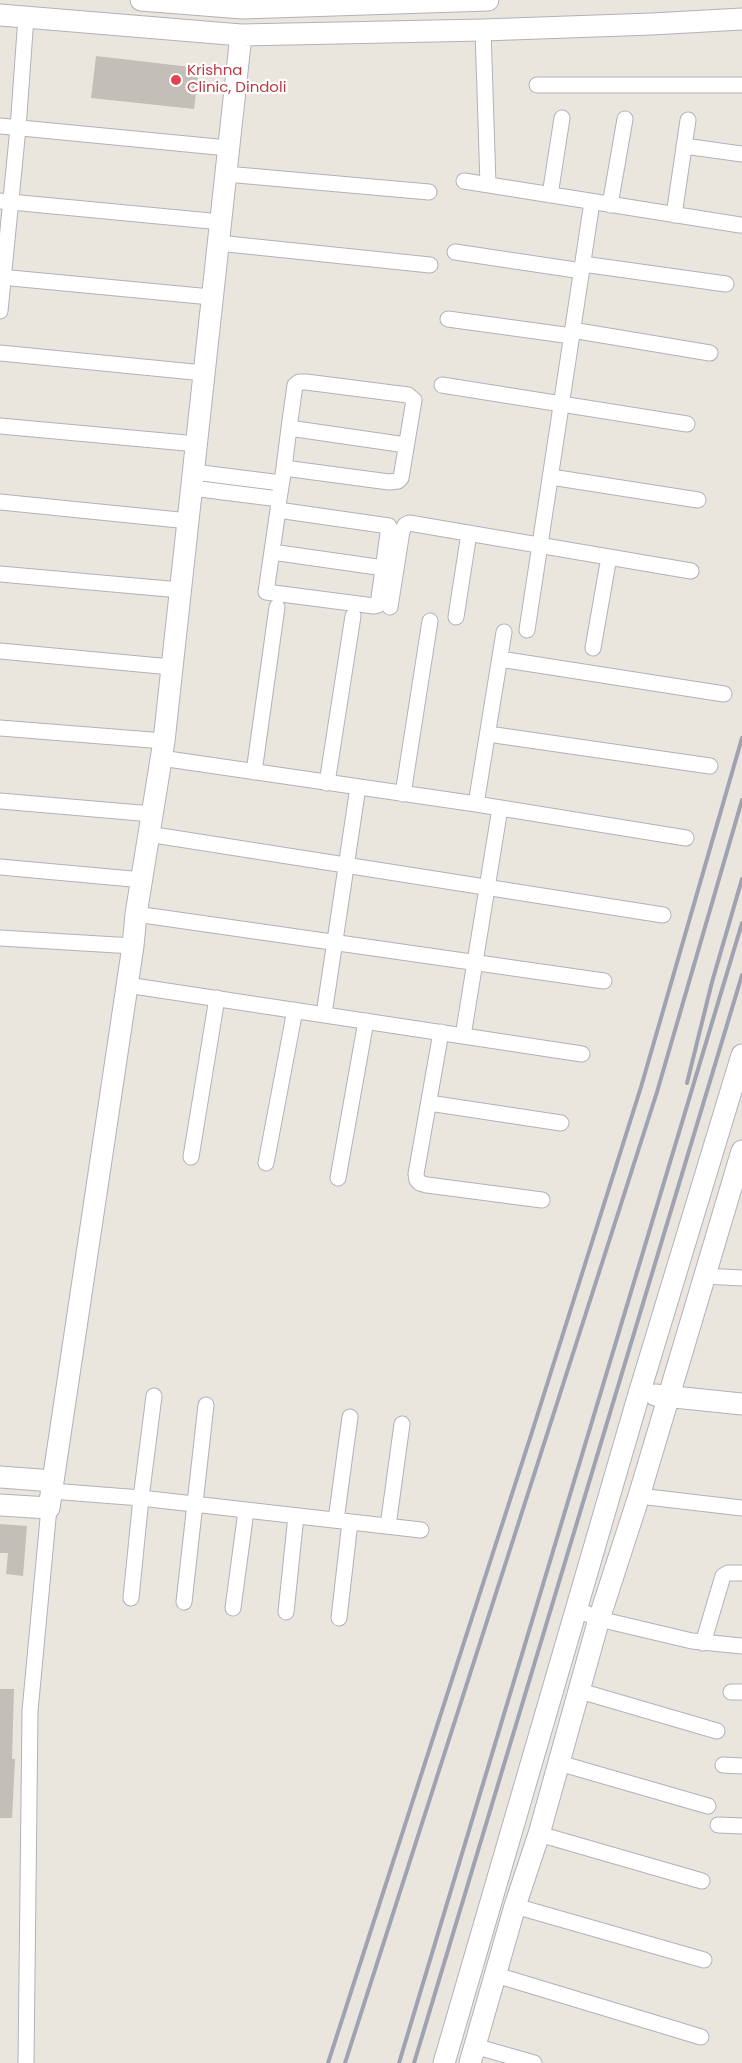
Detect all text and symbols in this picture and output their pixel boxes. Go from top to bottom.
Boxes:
place label: Krishna Clinic, Dindoli [187,62,286,97]
marker: Krishna Clinic, Dindoli [169,73,183,87]

